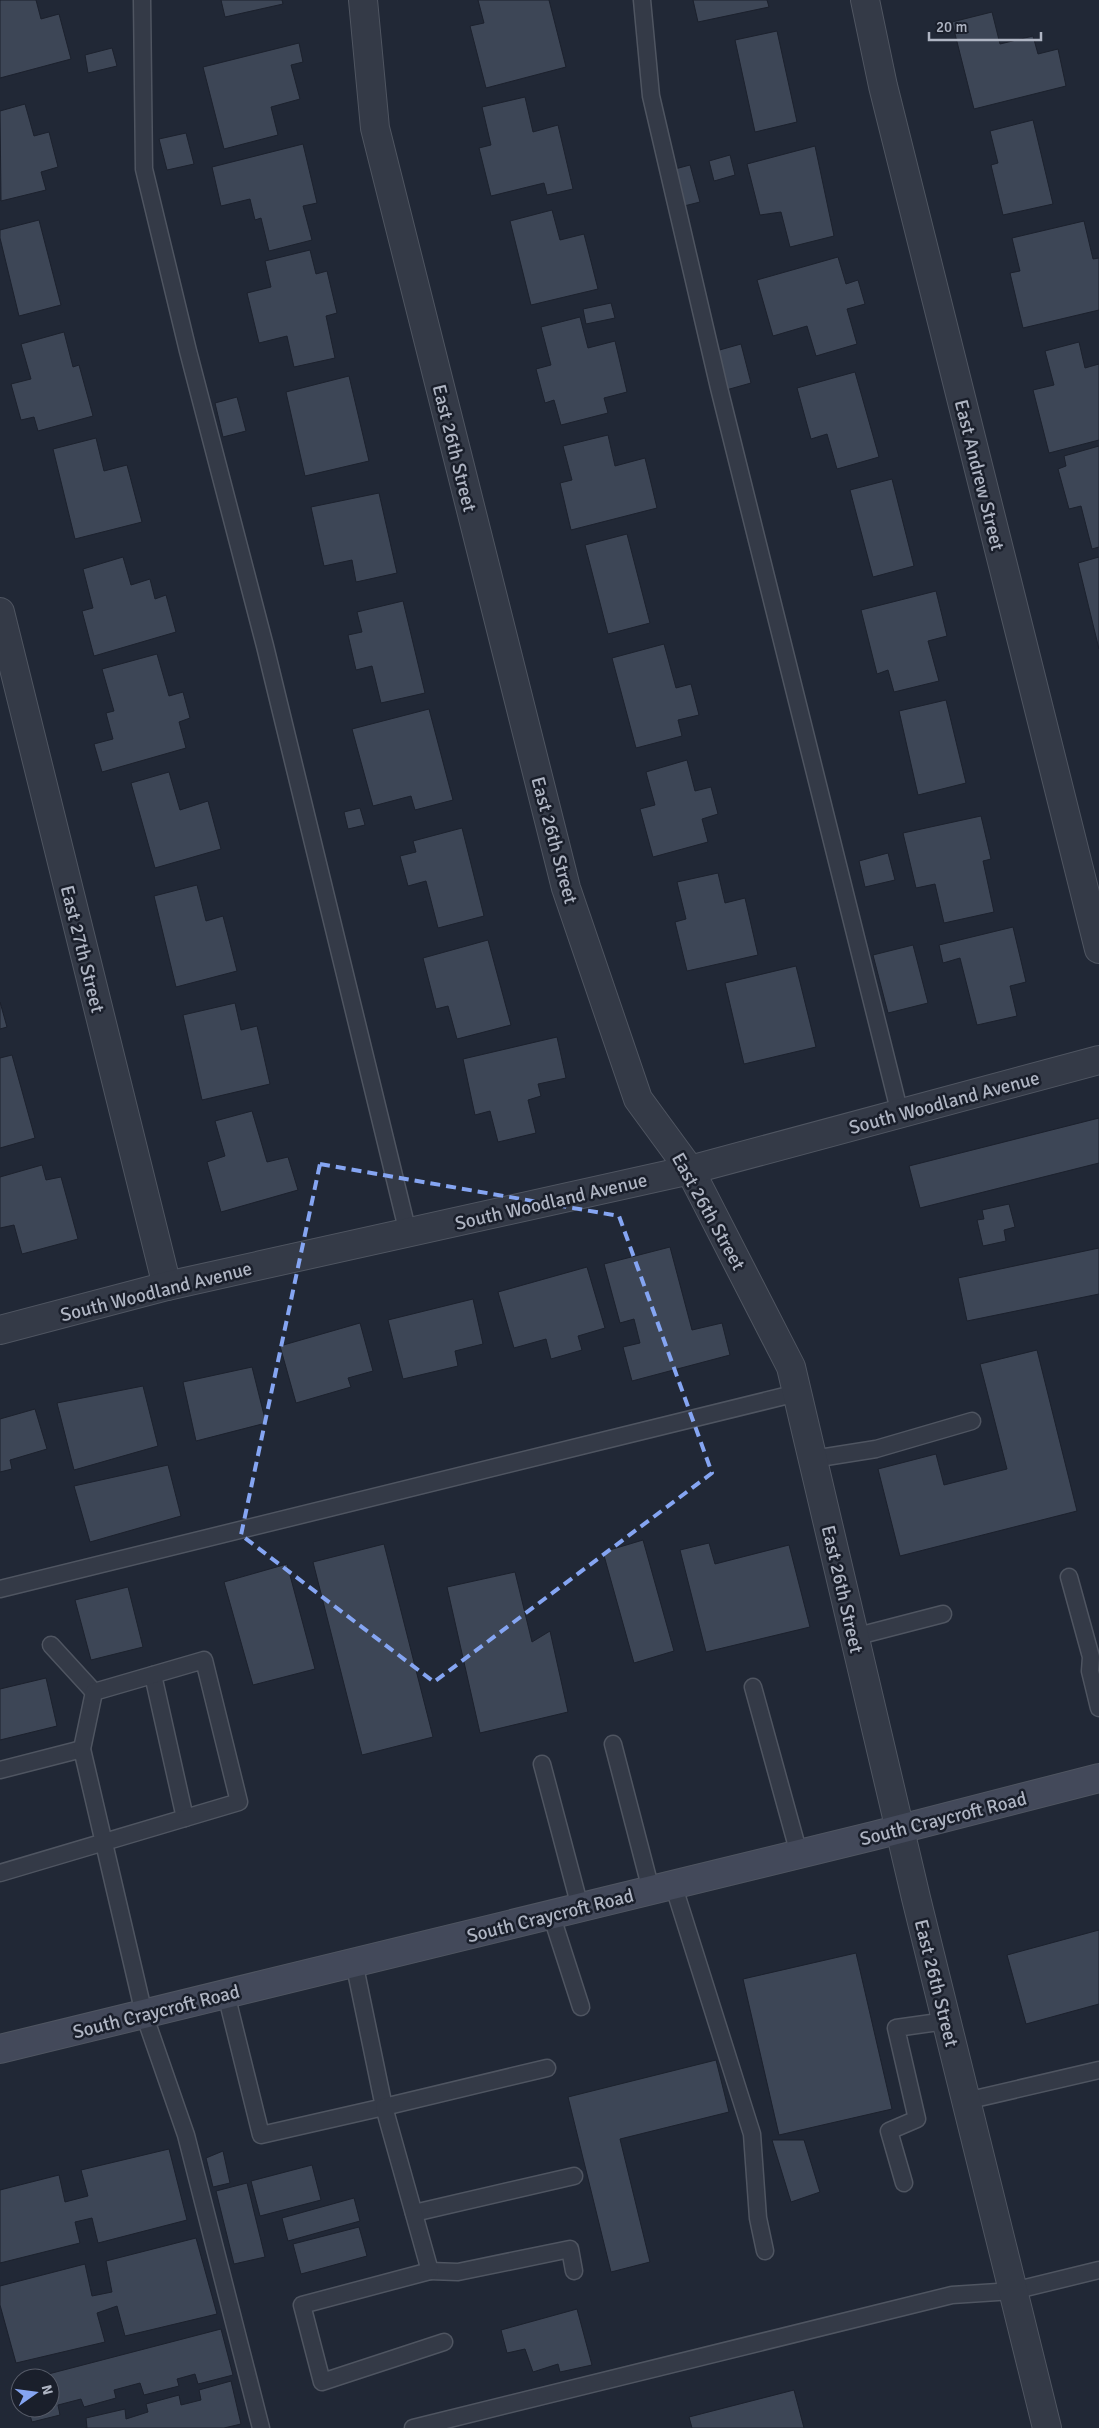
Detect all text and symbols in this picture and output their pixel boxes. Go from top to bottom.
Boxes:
scale bar [929,10,1042,42]
text: 20 m [936,18,967,36]
street label: East 26th Street [427,382,482,515]
street label: East Andrew Street [949,397,1009,554]
street label: East 26th Street [526,774,583,907]
street label: East 27th Street [55,883,110,1016]
street label: South Woodland Avenue [846,1066,1042,1140]
street label: East 26th Street [666,1149,750,1275]
street label: South Woodland Avenue [453,1168,650,1236]
street label: South Woodland Avenue [58,1257,254,1327]
street label: East 26th Street [816,1523,868,1656]
street label: South Craycroft Road [857,1787,1029,1851]
street label: South Craycroft Road [464,1884,636,1948]
street label: East 26th Street [909,1917,964,2050]
street label: South Craycroft Road [70,1980,242,2044]
north arrow [10,2368,60,2418]
text: N [38,2383,57,2397]

